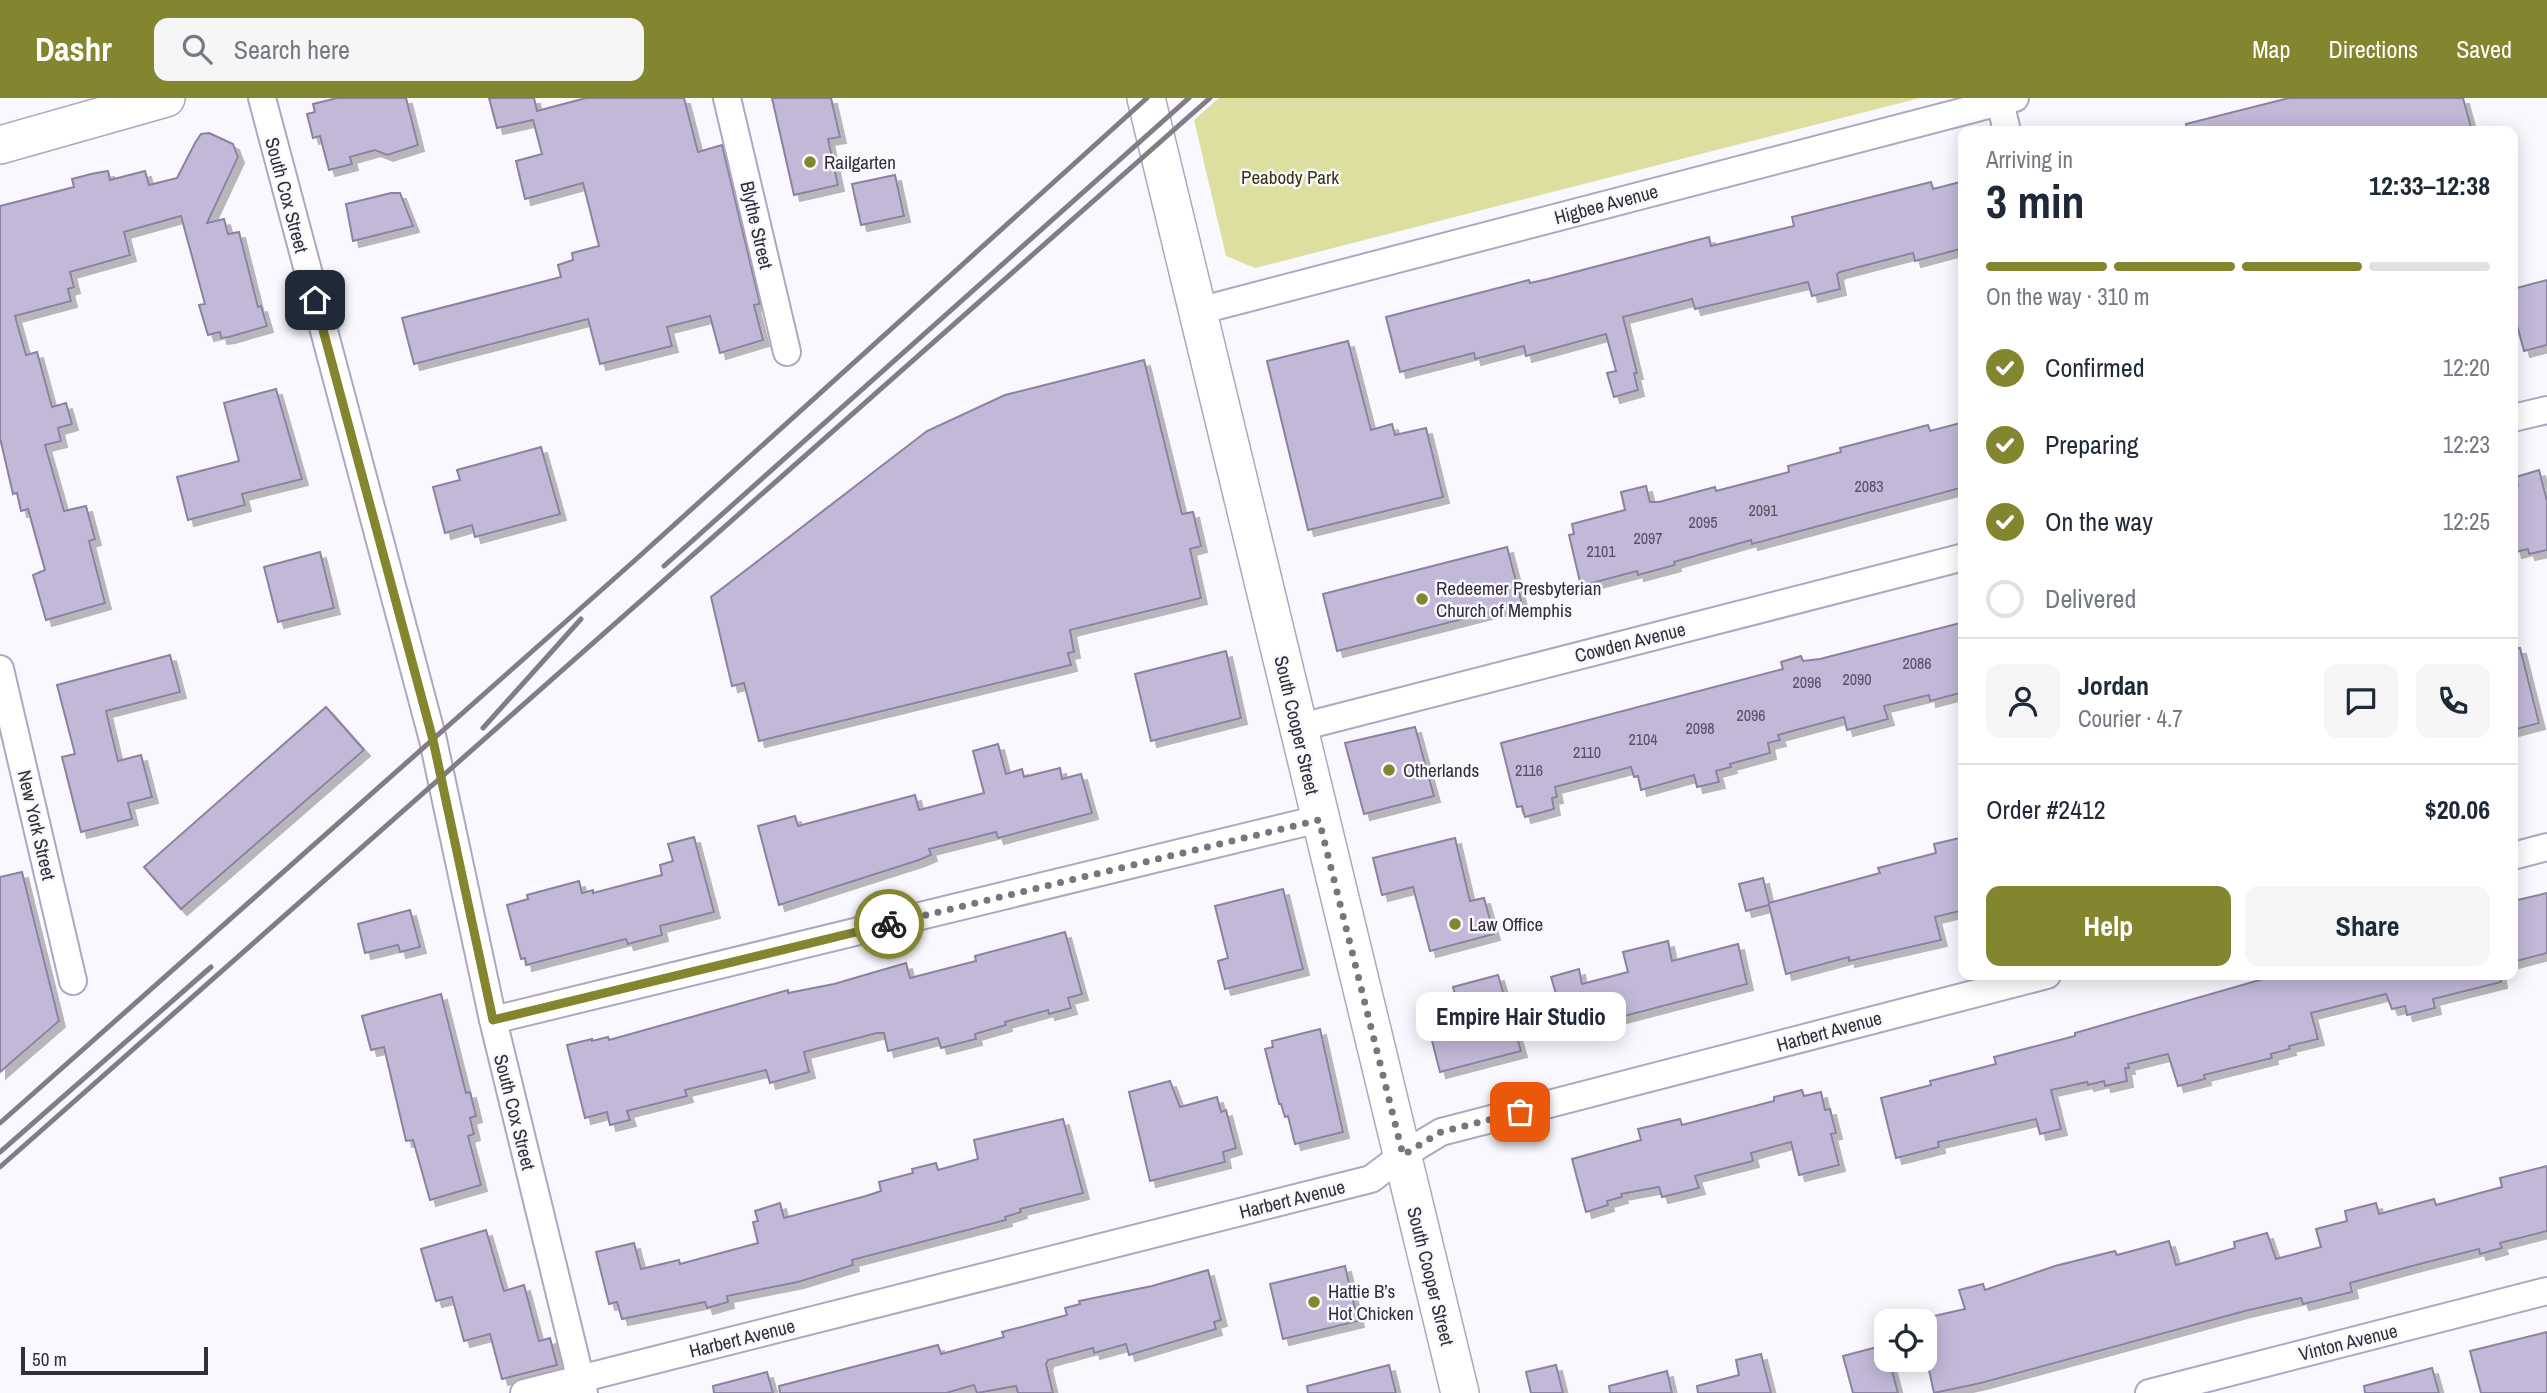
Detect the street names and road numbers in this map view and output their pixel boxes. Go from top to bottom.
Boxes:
street label: South Cox Street [259,134,315,256]
street label: Higbee Avenue [1551,178,1661,230]
street label: Blythe Street [734,179,780,272]
street label: Cowden Avenue [1572,616,1688,668]
street label: South Cooper Street [1268,653,1326,798]
street label: New York Street [12,768,62,883]
street label: Harbert Avenue [1773,1004,1885,1058]
street label: South Cox Street [488,1051,542,1173]
street label: Harbert Avenue [1236,1173,1348,1225]
street label: South Cooper Street [1401,1204,1461,1349]
street label: Harbert Avenue [686,1312,798,1364]
street label: Vinton Avenue [2296,1317,2400,1367]

